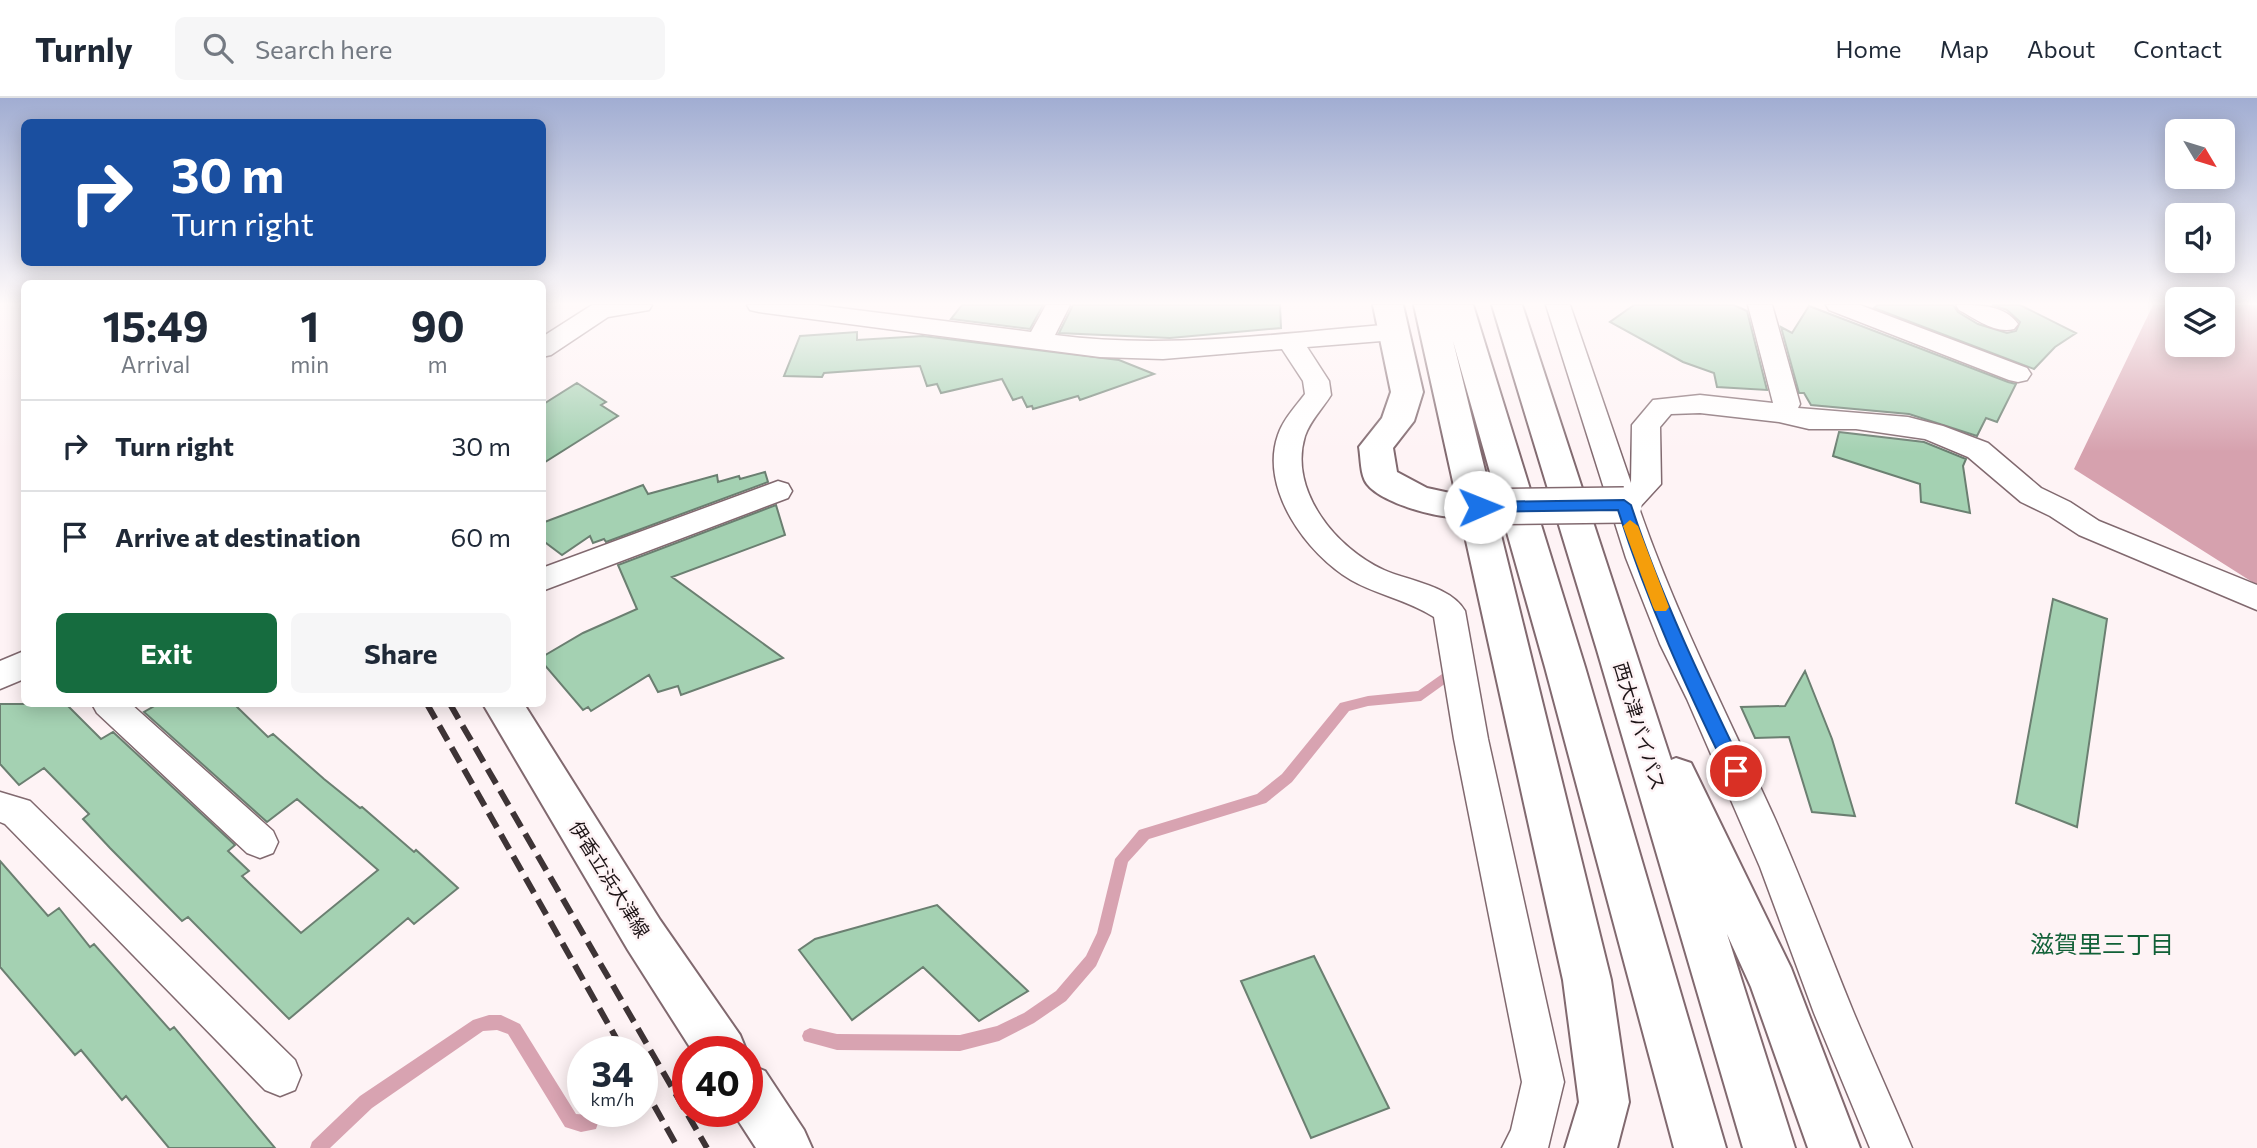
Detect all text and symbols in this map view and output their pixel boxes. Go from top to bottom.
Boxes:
search box [175,17,665,80]
text: Turnly [35,28,133,69]
icon: search [199,29,237,67]
text: Search here [255,33,392,64]
text: Home [1836,34,1902,63]
text: Map [1940,34,1989,63]
text: About [2027,34,2095,63]
text: Contact [2133,34,2222,63]
north arrow [2165,119,2235,189]
map controls [2165,119,2235,357]
text: 30 m [171,143,284,203]
icon: right [56,147,147,238]
text: Turn right [171,203,314,243]
button: sound [2165,203,2235,273]
button: layers [2165,287,2235,357]
text: 15:49 [102,299,209,351]
text: 1 [300,299,319,351]
text: 90 [411,299,465,351]
text: Arrival [121,350,190,378]
text: min [290,350,329,378]
text: m [428,350,448,378]
icon: right [56,427,94,465]
text: Turn right [115,430,234,461]
text: 30 m [452,430,511,461]
position arrow [1443,470,1517,544]
icon: arrive [56,518,94,556]
text: Arrive at destination [115,521,361,552]
text: 60 m [451,521,511,552]
button: Exit [56,613,277,693]
button: Share [291,613,511,693]
street label: 西大津バイパス [1610,659,1670,793]
pin [1706,741,1766,801]
icon: arrive [1717,752,1755,790]
street label: 伊香立浜大津線 [565,817,655,941]
district label: 滋賀里三丁目 [2030,929,2174,958]
speed limit sign: 40 [672,1036,763,1127]
text: 34 [592,1051,633,1094]
text: km/h [591,1088,634,1110]

